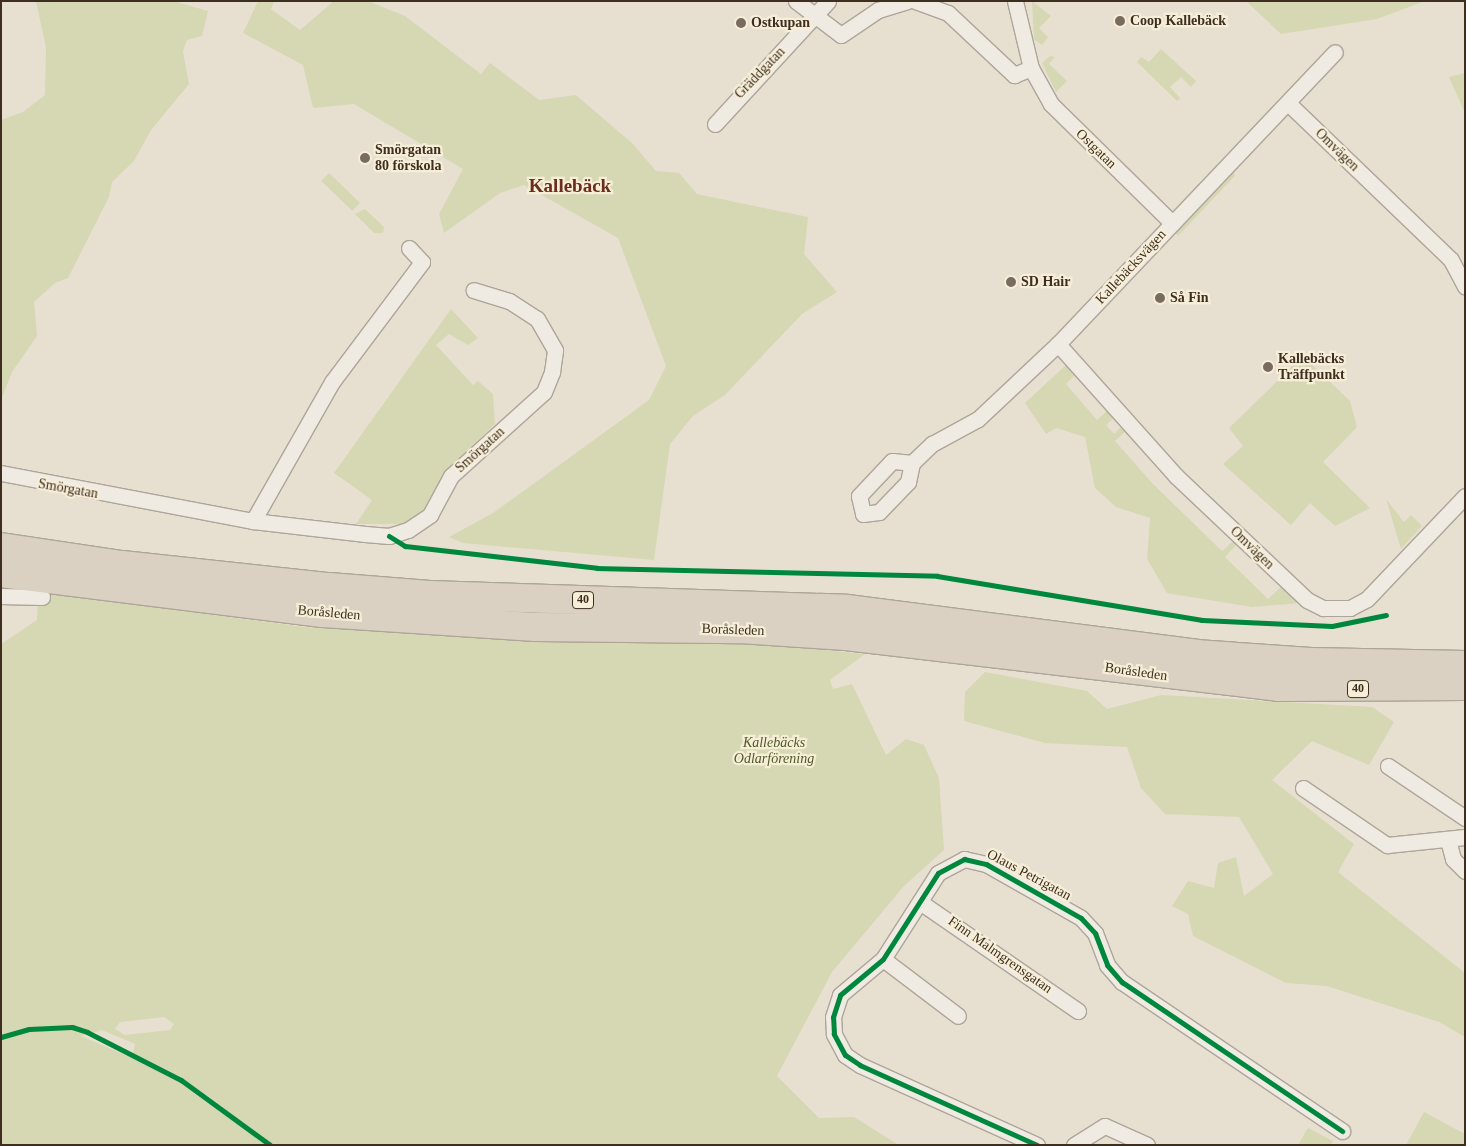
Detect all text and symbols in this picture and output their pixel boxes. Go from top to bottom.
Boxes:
place label: Coop Kallebäck [1130,13,1226,29]
place label: Ostkupan [751,15,810,31]
marker: Coop Kallebäck [1114,15,1126,27]
marker: Ostkupan [735,17,747,29]
street label: Gräddgatan [731,44,789,102]
street label: Omvägen [1312,125,1362,175]
street label: Ostgatan [1072,126,1120,172]
place label: Smörgatan 80 förskola [375,142,442,174]
marker: Smörgatan 80 förskola [359,152,371,164]
district label: Kallebäck [529,175,611,197]
street label: Kallebäcksvägen [1092,226,1170,308]
place label: SD Hair [1021,274,1070,290]
marker: SD Hair [1005,276,1017,288]
place label: Så Fin [1170,290,1209,306]
marker: Så Fin [1154,292,1166,304]
place label: Kallebäcks Träffpunkt [1278,351,1345,384]
marker: Kallebäcks Träffpunkt [1262,361,1274,373]
street label: Smörgatan [452,424,508,476]
street label: Smörgatan [37,475,99,503]
street label: Omvägen [1227,523,1277,573]
road number: 40 [572,590,594,610]
street label: Boråsleden [297,602,361,624]
street label: Boråsleden [701,621,765,639]
street label: Boråsleden [1104,659,1168,685]
road number: 40 [1347,680,1369,699]
park label: Kallebäcks Odlarförening [734,735,814,768]
street label: Olaus Petrigatan [984,846,1074,904]
street label: Finn Malmgrensgatan [945,913,1055,997]

